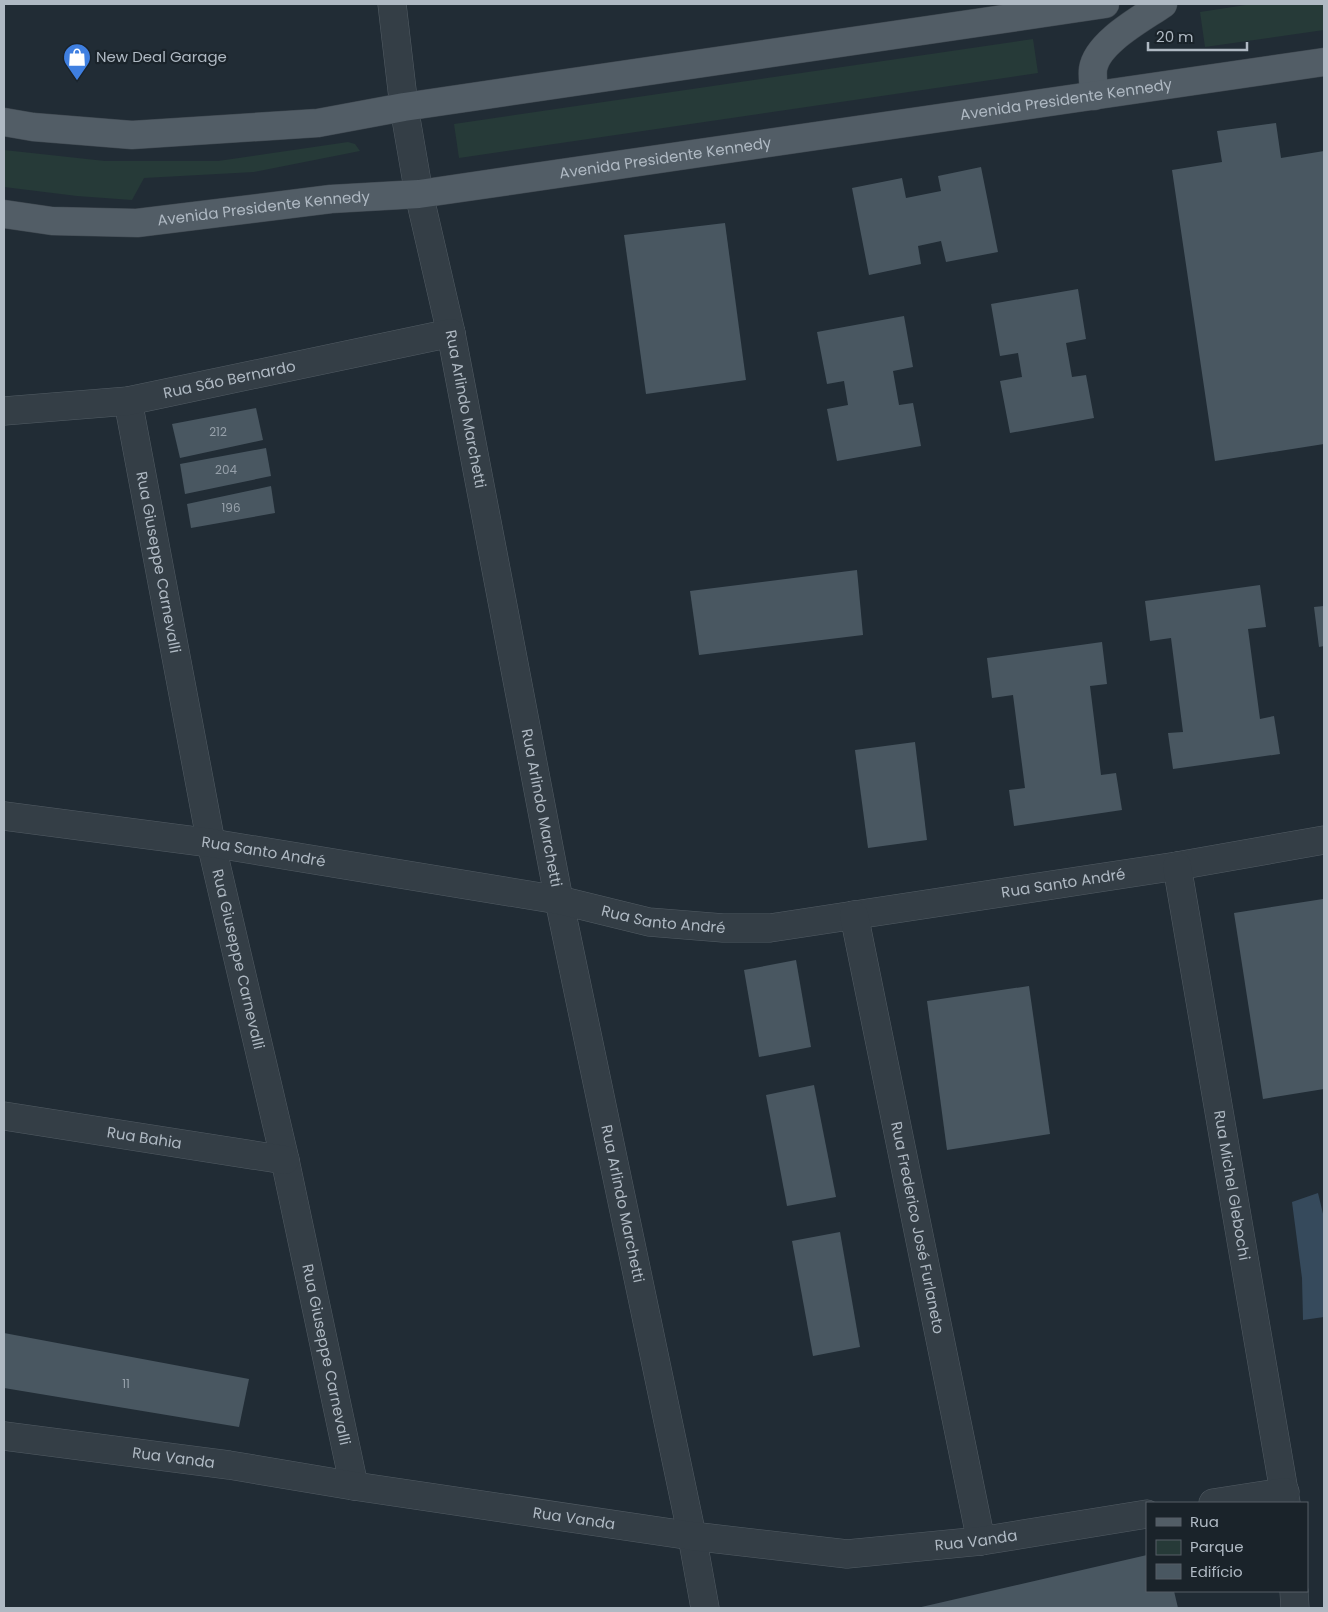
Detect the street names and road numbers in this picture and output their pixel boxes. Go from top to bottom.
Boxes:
street label: Avenida Presidente Kennedy [959,73,1174,125]
street label: Avenida Presidente Kennedy [558,132,773,183]
street label: Avenida Presidente Kennedy [156,186,371,230]
street label: Rua Arlindo Marchetti [441,328,491,490]
street label: Rua São Bernardo [161,355,297,403]
street label: Rua Giuseppe Carnevalli [131,469,186,655]
street label: Rua Arlindo Marchetti [517,727,567,889]
street label: Rua Santo André [200,831,327,872]
street label: Rua Santo André [1000,863,1127,903]
street label: Rua Giuseppe Carnevalli [207,867,270,1051]
street label: Rua Santo André [599,900,726,938]
street label: Rua Michel Glebochi [1209,1109,1255,1262]
street label: Rua Frederico José Furlaneto [886,1119,950,1336]
street label: Rua Bahia [105,1121,183,1154]
street label: Rua Arlindo Marchetti [596,1123,650,1284]
street label: Rua Giuseppe Carnevalli [297,1262,356,1447]
street label: Rua Vanda [131,1442,216,1473]
street label: Rua Vanda [531,1502,617,1535]
street label: Rua Vanda [934,1524,1019,1555]

